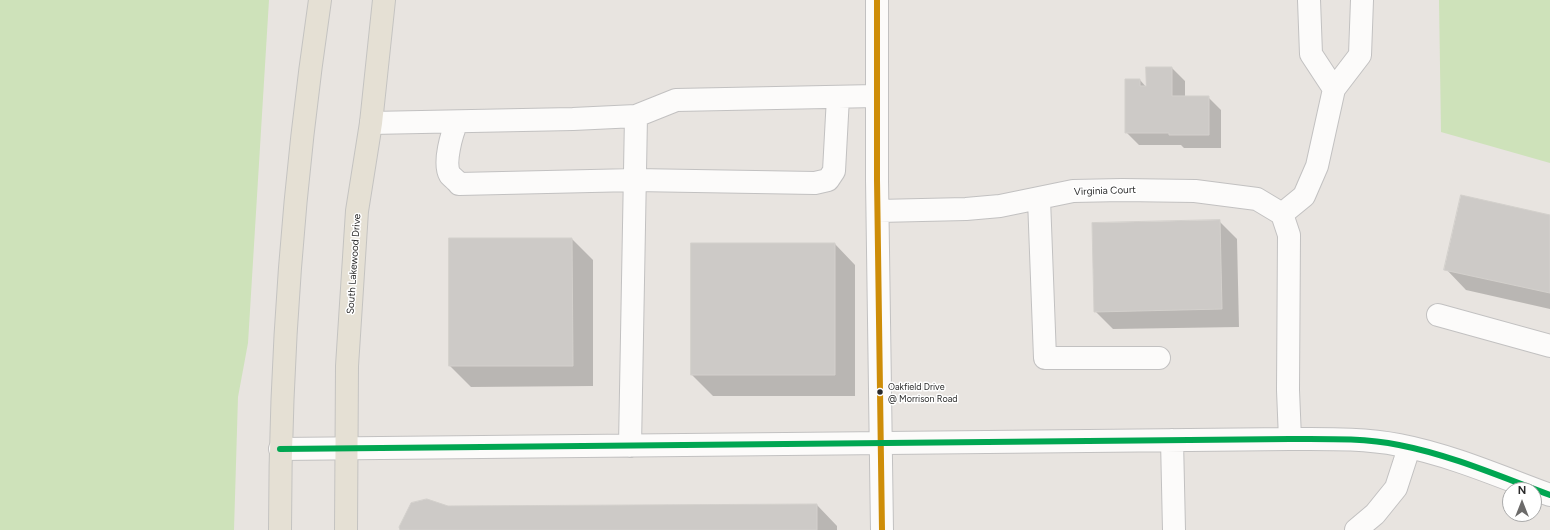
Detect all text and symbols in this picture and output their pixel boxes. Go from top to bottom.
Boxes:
street label: Virginia Court [1074,184,1136,198]
street label: South Lakewood Drive [345,213,363,315]
place label: Oakfield Drive @ Morrison Road [888,382,958,403]
marker: Oakfield Drive @ Morrison Road [875,387,885,397]
north arrow [1502,482,1542,522]
text: N [1518,484,1526,497]

